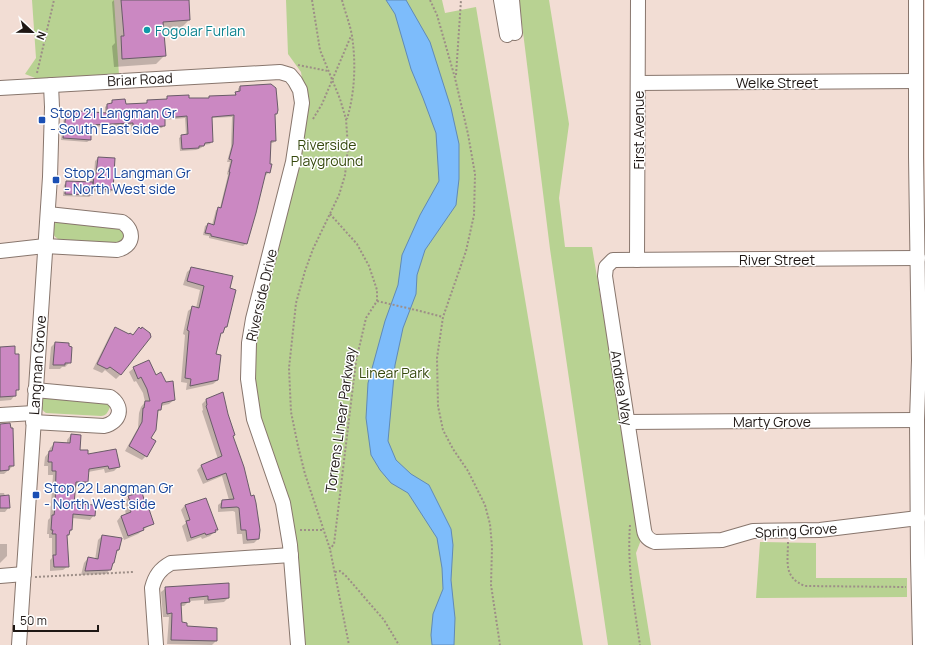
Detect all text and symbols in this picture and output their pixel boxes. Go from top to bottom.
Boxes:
north arrow [12,12,52,52]
place label: Fogolar Furlan [155,21,245,40]
marker: Fogolar Furlan [142,25,152,35]
text: N [33,29,50,42]
street label: Briar Road [107,68,173,90]
street label: Welke Street [736,73,819,92]
street label: First Avenue [629,91,648,169]
place label: Stop 21 Langman Gr - South East side [50,103,177,138]
marker: Stop 21 Langman Gr - South East side [37,115,47,125]
park label: Riverside Playground [291,135,363,170]
place label: Stop 21 Langman Gr - North West side [64,163,191,198]
marker: Stop 21 Langman Gr - North West side [51,175,61,185]
street label: Riverside Drive [241,247,281,343]
street label: River Street [739,250,815,269]
street label: Langman Grove [24,314,50,416]
street label: Torrens Linear Parkway [320,345,360,494]
street label: Andrea Way [607,349,637,428]
park label: Linear Park [359,363,430,382]
street label: Marty Grove [733,412,811,431]
place label: Stop 22 Langman Gr - North West side [44,478,173,513]
marker: Stop 22 Langman Gr - North West side [31,490,41,500]
street label: Spring Grove [754,518,838,542]
scale bar [14,607,98,633]
text: 50 m [20,612,47,629]

